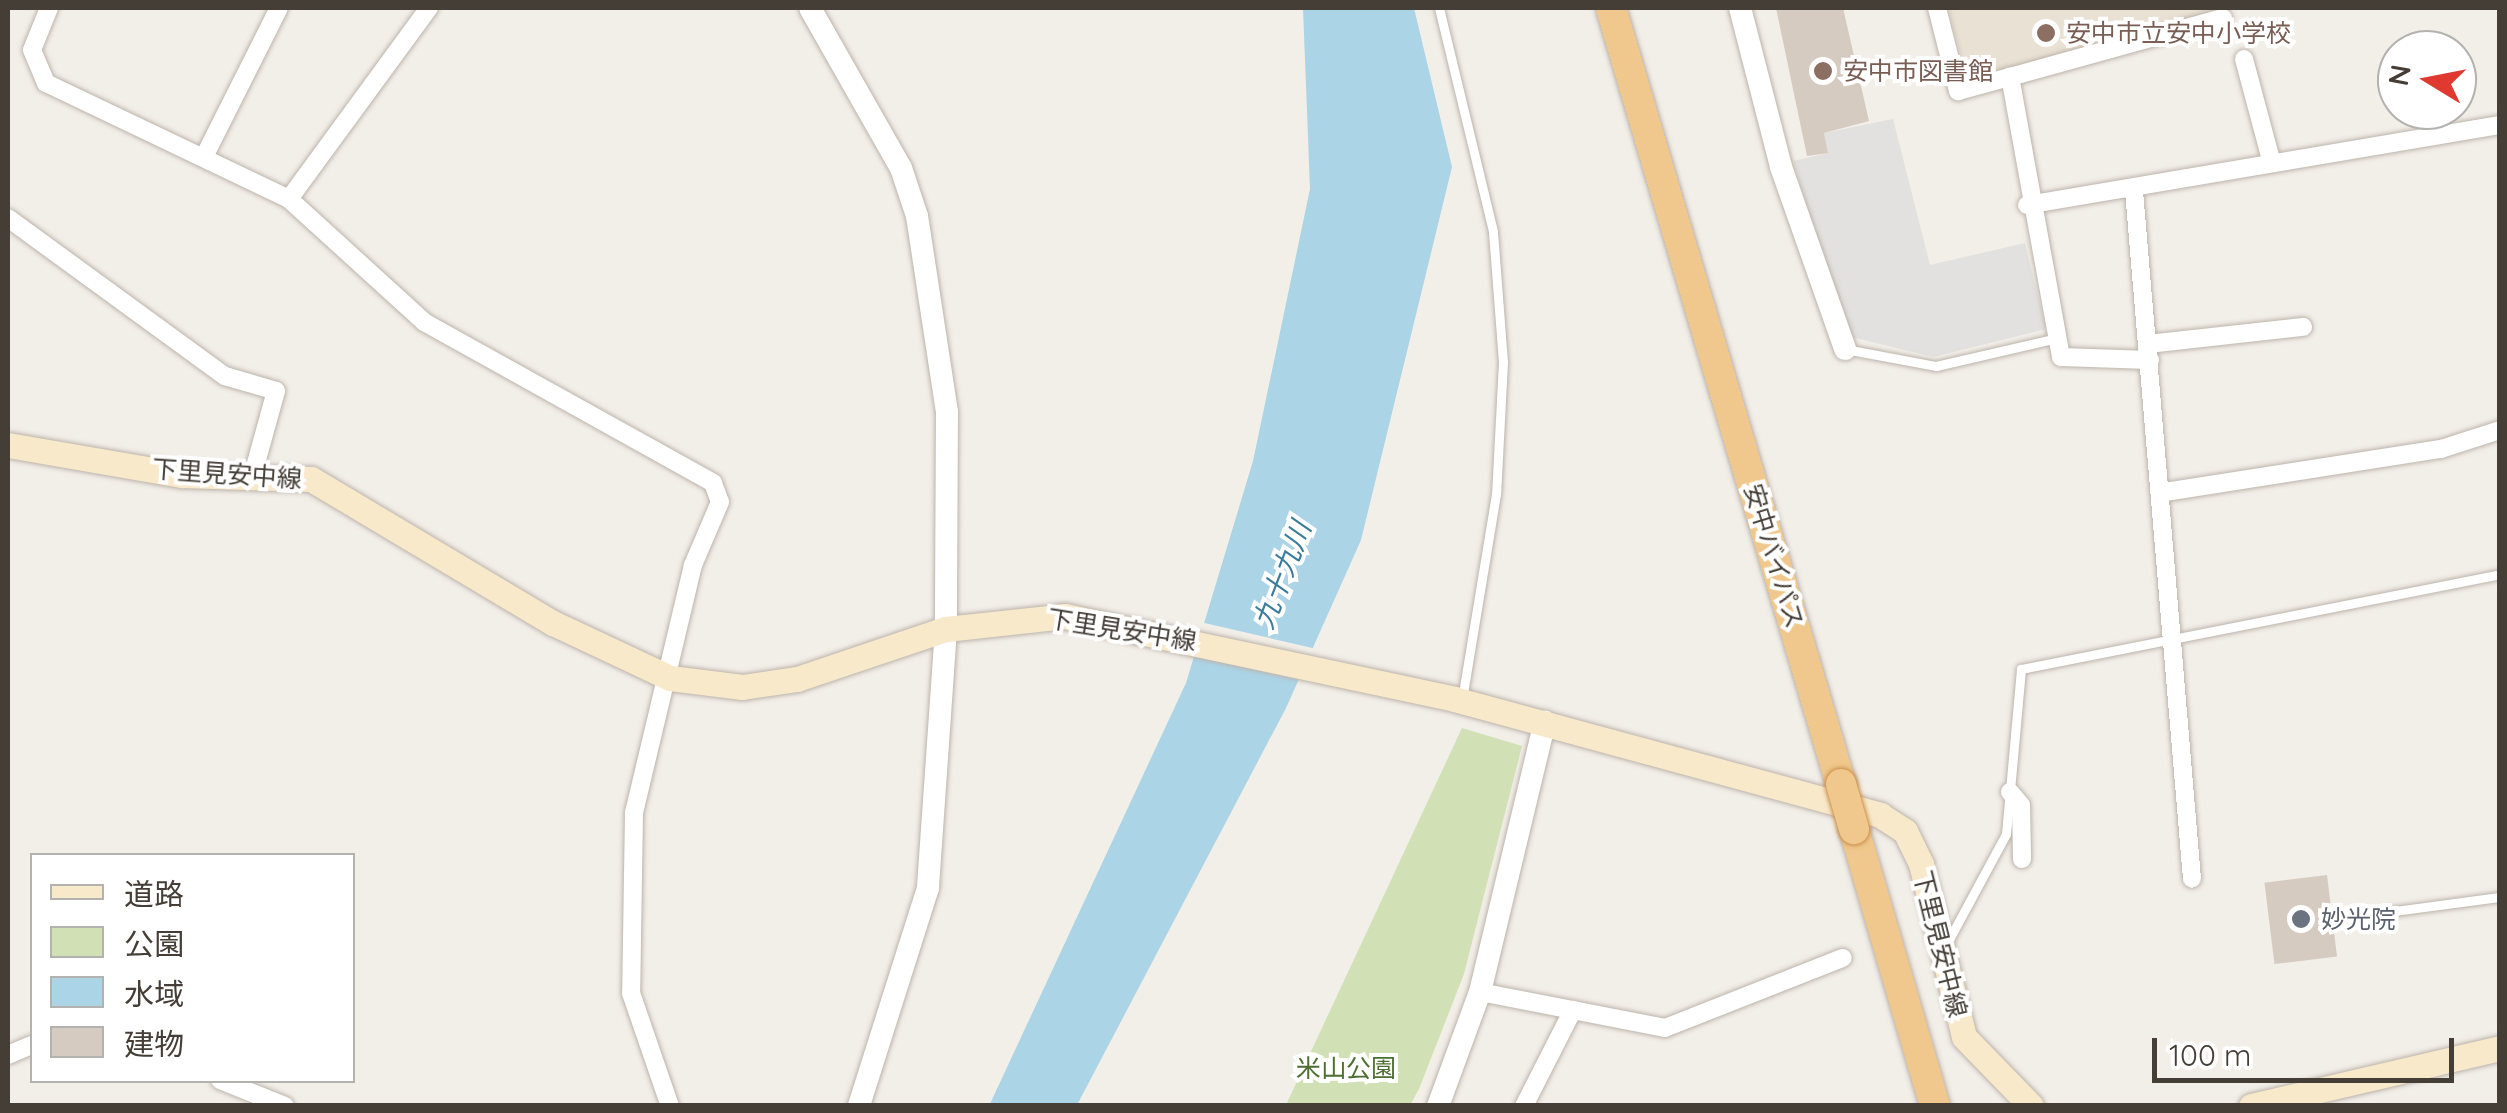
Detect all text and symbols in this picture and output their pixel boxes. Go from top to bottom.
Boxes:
place label: 安中市立安中小学校 [2066,18,2291,48]
marker: 安中市立安中小学校 [2035,22,2057,44]
north arrow [2377,30,2477,130]
place label: 安中市図書館 [1843,56,1993,86]
marker: 安中市図書館 [1812,60,1834,82]
text: N [2380,62,2418,88]
street label: 下里見安中線 [151,454,303,494]
street label: 安中バイパス [1738,480,1810,632]
water label: 九十九川 [1246,517,1318,633]
street label: 下里見安中線 [1046,603,1198,657]
legend [30,853,355,1083]
street label: 下里見安中線 [1907,868,1973,1020]
text: 道路 [124,875,184,913]
place label: 妙光院 [2321,904,2396,934]
marker: 妙光院 [2290,908,2312,930]
text: 公園 [124,925,184,963]
text: 水域 [124,975,184,1013]
scale bar [2157,1018,2460,1080]
text: 建物 [124,1025,184,1063]
text: 100 m [2169,1036,2251,1074]
park label: 米山公園 [1296,1053,1396,1083]

